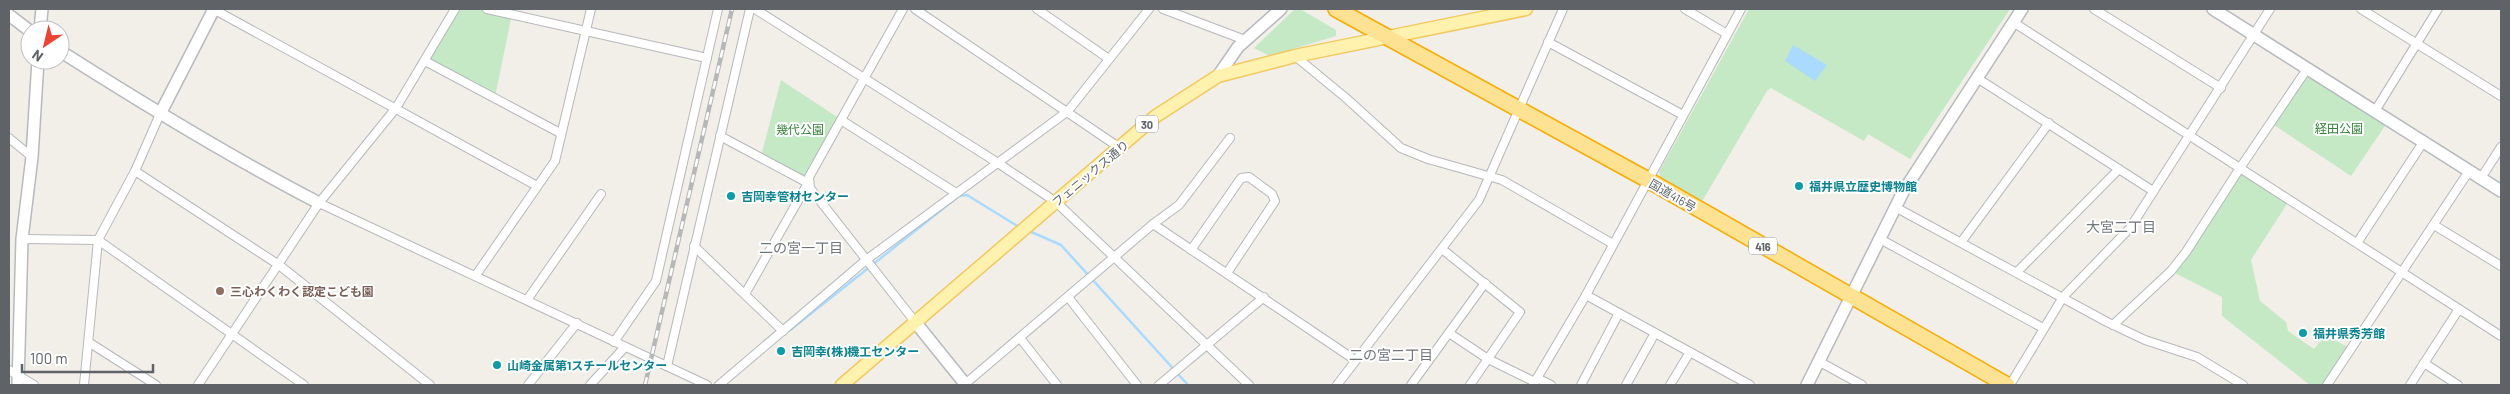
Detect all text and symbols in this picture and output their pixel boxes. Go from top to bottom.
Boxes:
north arrow [20,20,70,70]
text: N [29,46,46,66]
road number: 30 [1136,116,1158,132]
park label: 経田公園 [2315,121,2363,135]
park label: 幾代公園 [776,122,824,136]
street label: フェニックス通り [1049,137,1131,209]
street label: 国道416号 [1647,176,1699,214]
place label: 福井県立歴史博物館 [1809,179,1917,193]
marker: 福井県立歴史博物館 [1793,180,1805,192]
place label: 吉岡幸管材センター [741,189,849,203]
marker: 吉岡幸管材センター [725,190,737,202]
district label: 大宮二丁目 [2086,218,2156,235]
road number: 416 [1749,238,1777,255]
district label: 二の宮一丁目 [759,239,843,256]
place label: 三心わくわく認定こども園 [230,284,374,298]
marker: 三心わくわく認定こども園 [214,285,226,297]
place label: 福井県秀芳館 [2313,326,2385,340]
marker: 福井県秀芳館 [2297,327,2309,339]
scale bar [22,342,154,374]
place label: 吉岡幸(株)機工センター [791,344,919,358]
marker: 吉岡幸(株)機工センター [775,345,787,357]
district label: 二の宮二丁目 [1349,346,1433,363]
text: 100 m [30,349,68,367]
place label: 山崎金属第1スチールセンター [507,358,667,372]
marker: 山崎金属第1スチールセンター [491,359,503,371]

